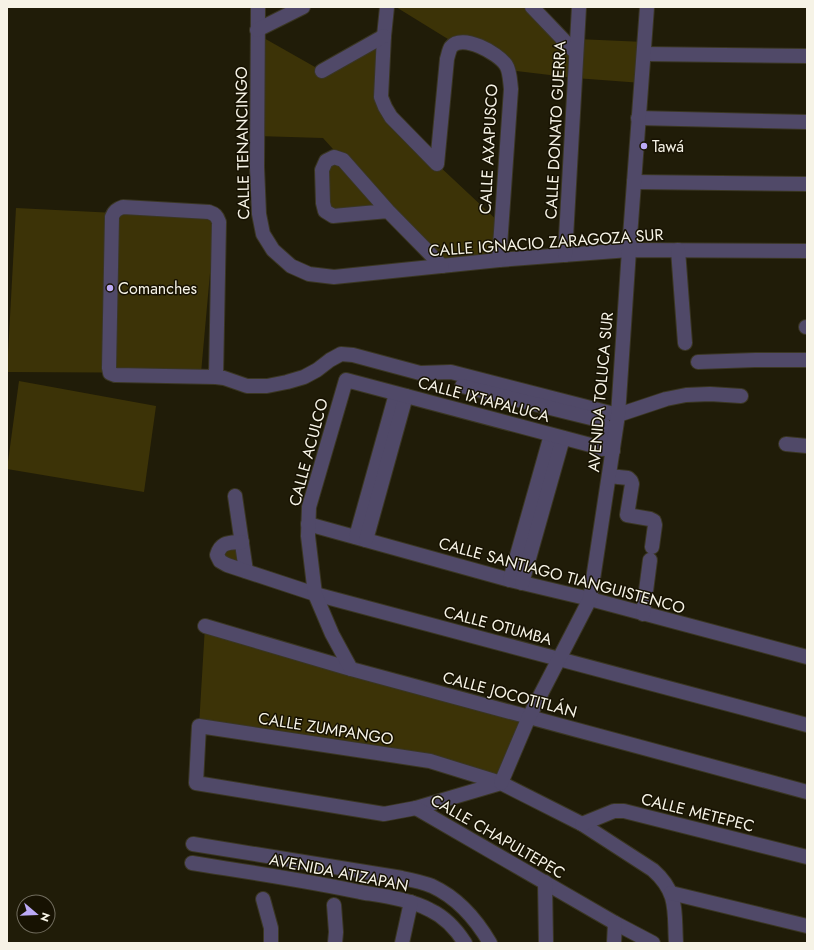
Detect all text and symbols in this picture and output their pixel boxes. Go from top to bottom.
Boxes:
street label: CALLE DONATO GUERRA [539,40,572,220]
street label: CALLE TENANCINGO [230,66,255,220]
street label: CALLE AXAPUSCO [474,83,503,215]
place label: Tawá [652,135,684,158]
marker: Tawá [639,141,649,151]
street label: CALLE IGNACIO ZARAGOZA SUR [428,223,664,262]
place label: Comanches [118,277,197,300]
marker: Comanches [105,283,115,293]
street label: AVENIDA TOLUCA SUR [582,311,619,473]
street label: CALLE IXTAPALUCA [415,371,553,428]
street label: CALLE ACULCO [283,396,334,509]
street label: CALLE SANTIAGO TIANGUISTENCO [436,532,687,619]
street label: CALLE OTUMBA [441,600,555,651]
street label: CALLE JOCOTITLÁN [440,665,580,723]
street label: CALLE ZUMPANGO [257,706,395,751]
street label: CALLE METEPEC [639,787,757,838]
street label: CALLE CHAPULTEPEC [426,789,569,884]
street label: AVENIDA ATIZAPAN [267,848,410,897]
north arrow [16,894,56,934]
text: N [36,911,54,924]

